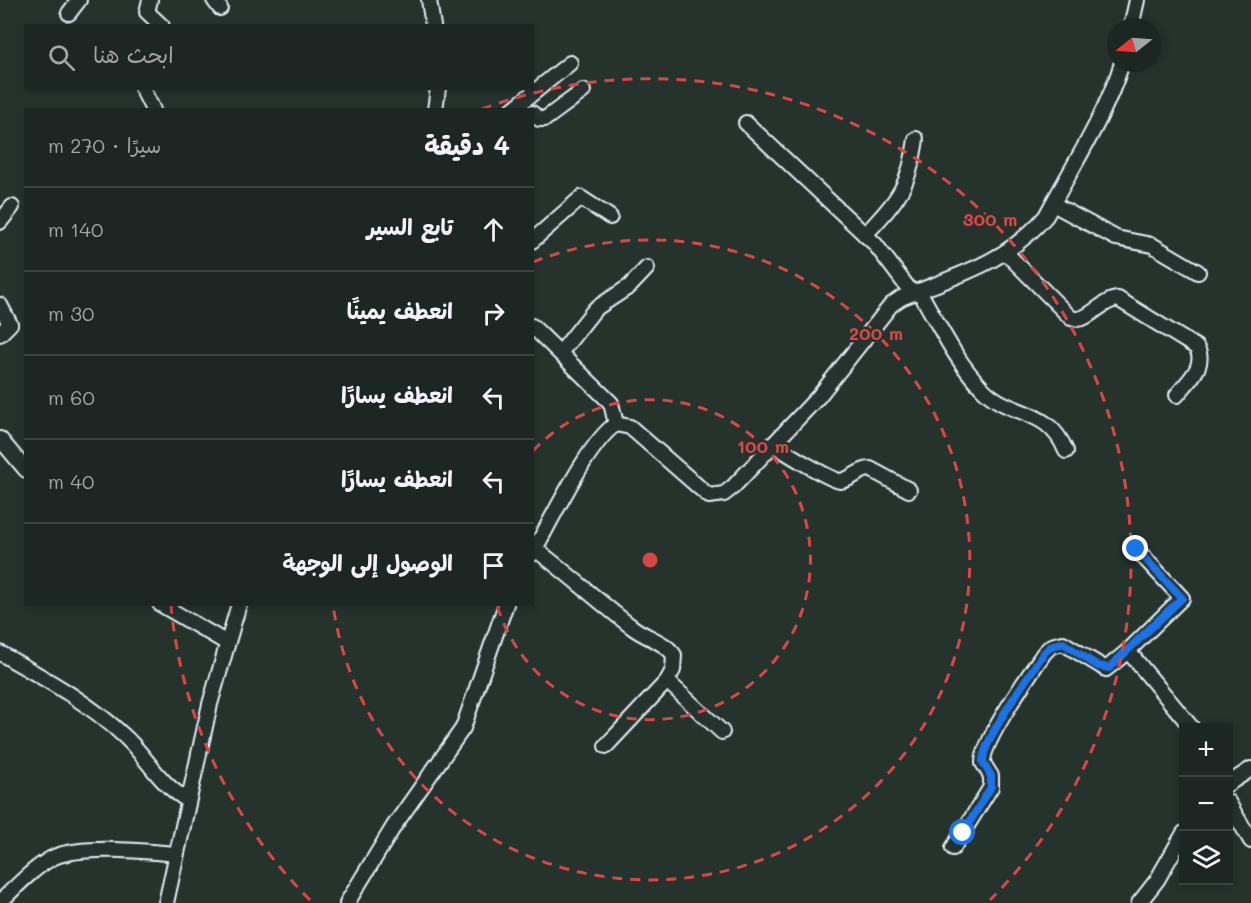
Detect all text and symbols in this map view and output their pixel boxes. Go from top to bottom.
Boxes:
north arrow [1107,18,1161,72]
search box [24,24,534,90]
text: ابحث هنا [93,40,174,69]
icon: search [45,41,78,74]
text: 4 دقيقة [424,128,510,162]
text: سيرًا · 270 m [48,132,161,158]
text: 300 m [963,207,1017,231]
text: تابع السير [367,212,453,241]
icon: ahead [477,213,510,246]
text: 140 m [48,216,103,242]
text: انعطف يمينًا [347,296,453,325]
icon: right [477,297,510,330]
text: 30 m [48,300,94,326]
text: 200 m [849,321,903,345]
text: انعطف يسارًا [341,380,453,409]
icon: left [477,381,510,414]
text: 60 m [48,384,95,410]
text: 100 m [737,434,789,458]
text: انعطف يسارًا [341,464,453,493]
icon: left [477,465,510,498]
text: 40 m [48,468,94,494]
route end [1122,535,1148,561]
text: الوصول إلى الوجهة [282,548,453,577]
icon: arrive [477,549,510,582]
centre of rings [640,550,660,570]
map controls [1179,723,1233,885]
button: + [1179,723,1233,777]
button: − [1179,777,1233,831]
route start [949,819,975,845]
button: layers [1179,831,1233,885]

